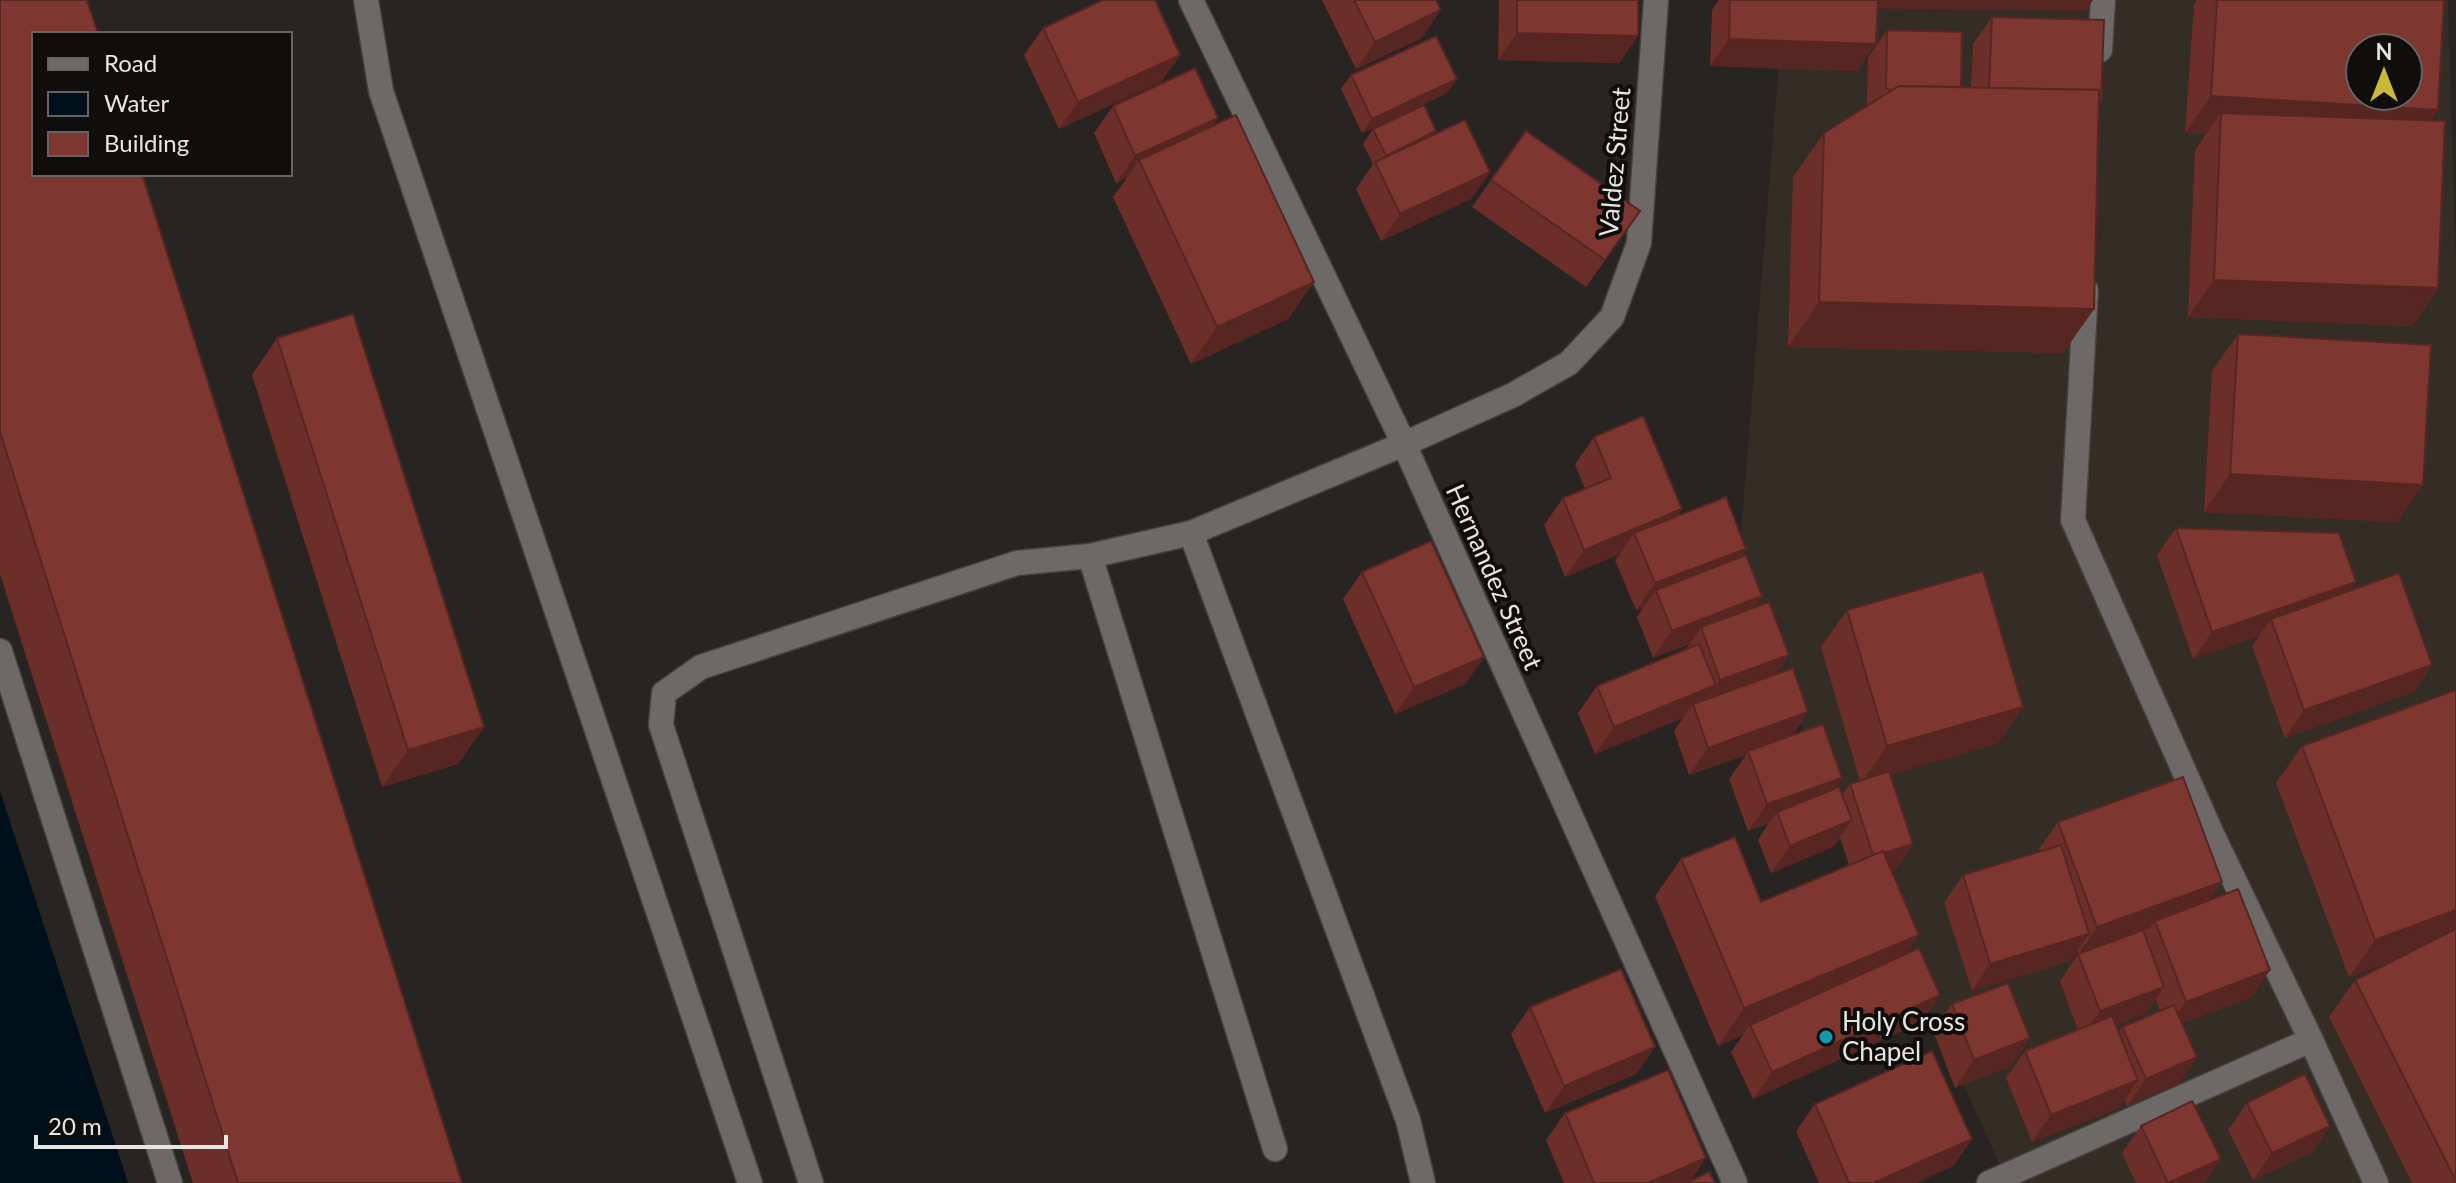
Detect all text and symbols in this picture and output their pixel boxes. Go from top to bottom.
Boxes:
legend [32,32,292,176]
north arrow [2344,32,2424,112]
text: N [2376,38,2392,65]
text: Road [104,48,157,77]
street label: Valdez Street [1592,85,1637,238]
text: Water [104,88,169,117]
text: Building [104,128,189,157]
street label: Hernandez Street [1440,479,1550,675]
place label: Holy Cross Chapel [1842,1005,1965,1067]
marker: Holy Cross Chapel [1817,1028,1835,1046]
scale bar [36,1099,226,1149]
text: 20 m [48,1111,102,1140]

